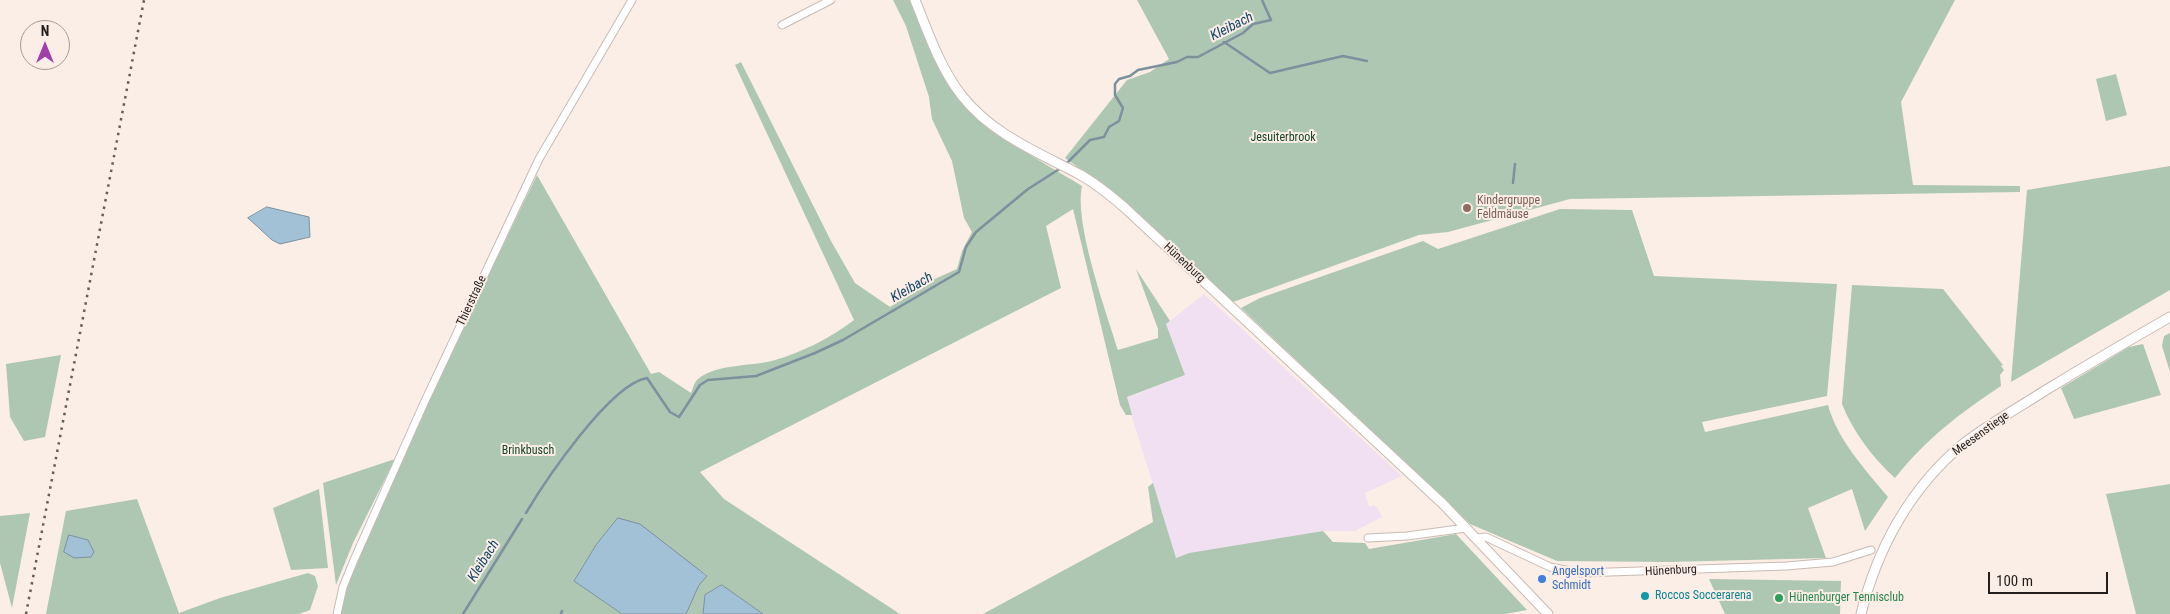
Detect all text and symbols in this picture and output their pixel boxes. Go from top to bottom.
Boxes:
water label: Kleibach [1208,9,1256,45]
north arrow [20,20,70,70]
text: N [41,23,49,39]
park label: Jesuiterbrook [1250,131,1316,145]
place label: Kindergruppe Feldmäuse [1477,194,1540,222]
marker: Kindergruppe Feldmäuse [1461,202,1473,214]
street label: Hünenburg [1160,240,1208,286]
water label: Kleibach [888,269,936,307]
street label: Thierstraße [454,273,490,329]
street label: Meesenstiege [1950,409,2012,459]
park label: Brinkbusch [502,444,554,458]
water label: Kleibach [465,537,503,585]
street label: Hünenburg [1645,562,1697,580]
scale bar [1990,562,2110,594]
place label: Angelsport Schmidt [1552,565,1604,593]
text: 100 m [1996,572,2033,590]
marker: Angelsport Schmidt [1536,573,1548,585]
place label: Roccos Soccerarena [1655,589,1752,603]
marker: Roccos Soccerarena [1639,590,1651,602]
place label: Hünenburger Tennisclub [1789,591,1904,605]
marker: Hünenburger Tennisclub [1773,592,1785,604]

